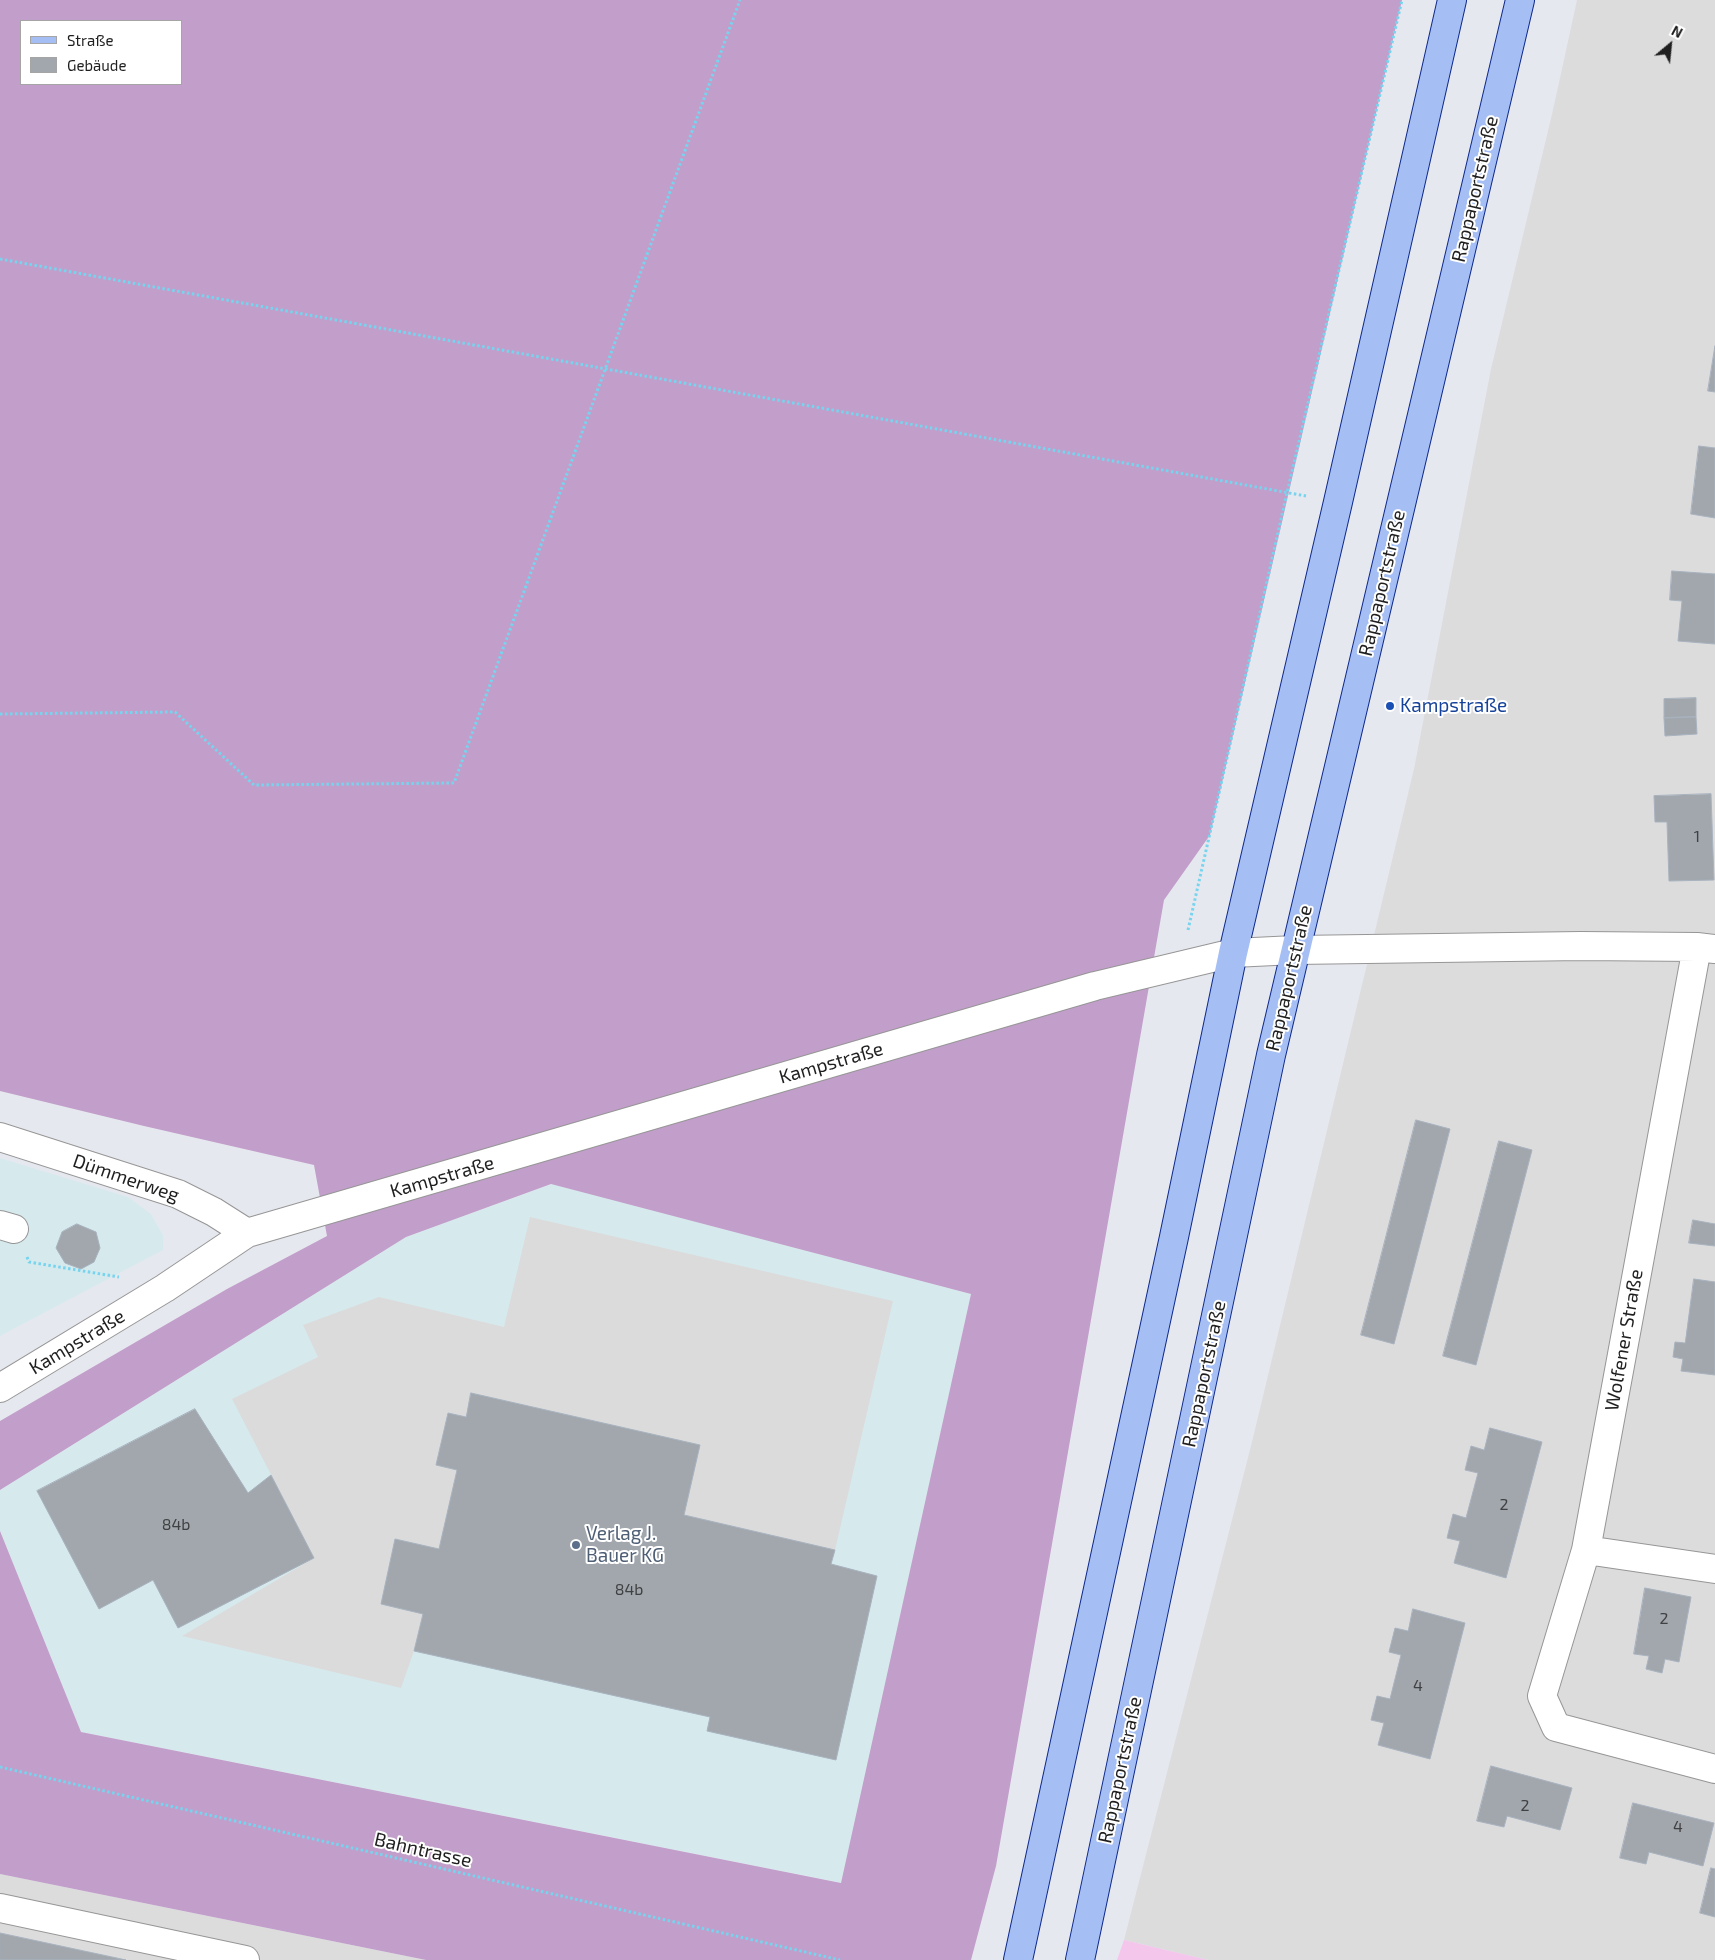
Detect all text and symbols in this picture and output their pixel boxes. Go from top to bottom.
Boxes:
legend [20,20,182,85]
north arrow [1645,20,1695,70]
text: N [1669,21,1686,41]
text: Straße [67,31,113,49]
text: Gebäude [67,56,126,74]
street label: Rappaportstraße [1447,114,1503,264]
street label: Rappaportstraße [1354,508,1410,658]
place label: Kampstraße [1400,695,1507,717]
marker: Kampstraße [1384,700,1396,712]
house number: 1 [1694,827,1700,847]
street label: Rappaportstraße [1261,903,1317,1053]
street label: Kampstraße [776,1037,886,1089]
street label: Dümmerweg [70,1149,182,1207]
street label: Kampstraße [387,1151,497,1203]
street label: Wolfener Straße [1600,1267,1648,1413]
street label: Rappaportstraße [1177,1299,1231,1449]
street label: Kampstraße [25,1305,129,1379]
house number: 2 [1500,1495,1508,1515]
house number: 84b [162,1515,190,1535]
place label: Verlag J. Bauer KG [586,1523,664,1567]
marker: Verlag J. Bauer KG [570,1539,582,1551]
house number: 84b [615,1580,643,1600]
house number: 2 [1660,1609,1668,1629]
house number: 4 [1413,1676,1423,1696]
street label: Rappaportstraße [1093,1695,1147,1845]
house number: 2 [1521,1796,1529,1816]
house number: 4 [1673,1817,1683,1837]
street label: Bahntrasse [372,1828,474,1872]

